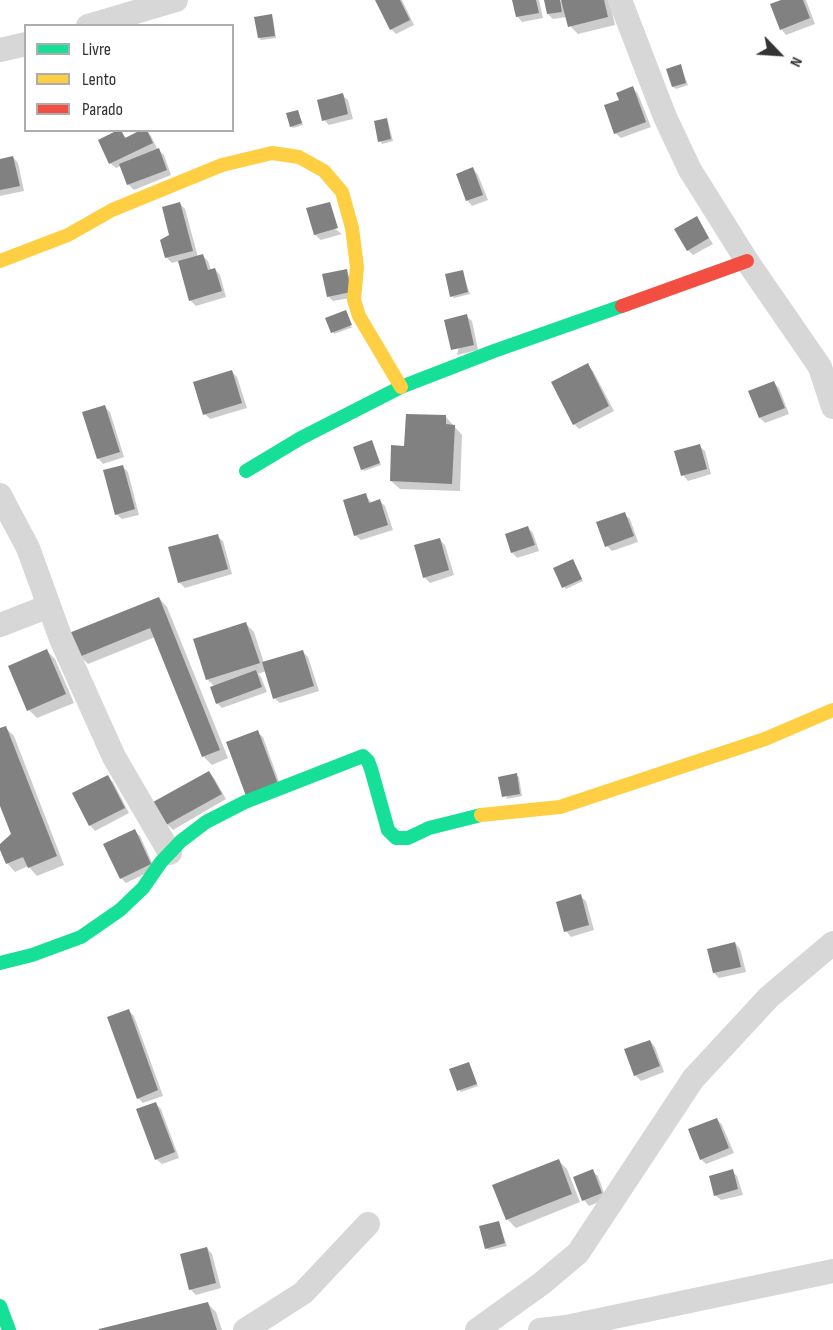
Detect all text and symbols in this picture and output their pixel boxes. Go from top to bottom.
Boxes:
legend [24,24,234,132]
north arrow [749,24,809,84]
text: Livre [82,39,111,60]
text: N [785,54,806,70]
text: Lento [82,69,116,90]
text: Parado [82,99,123,120]

